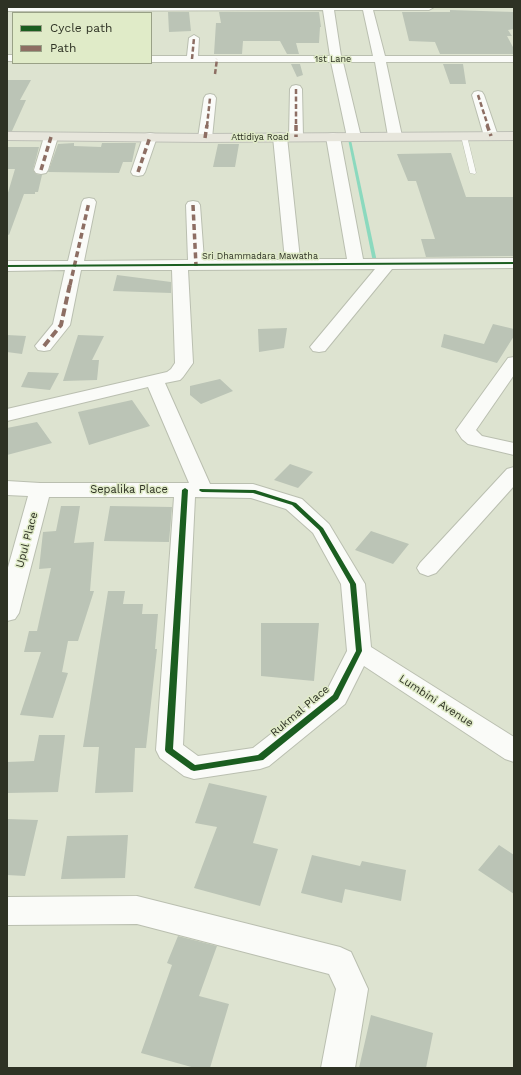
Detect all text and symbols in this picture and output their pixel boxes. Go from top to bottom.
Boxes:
legend [12,12,152,64]
text: Cycle path [50,21,112,35]
text: Path [50,41,76,55]
street label: 1st Lane [315,54,351,64]
street label: Attidiya Road [231,132,289,142]
street label: Sri Dhammadara Mawatha [202,251,318,261]
street label: Sepalika Place [90,483,168,497]
street label: Upul Place [13,511,41,569]
street label: Lumbini Avenue [396,672,476,730]
street label: Rukmal Place [268,683,332,739]

